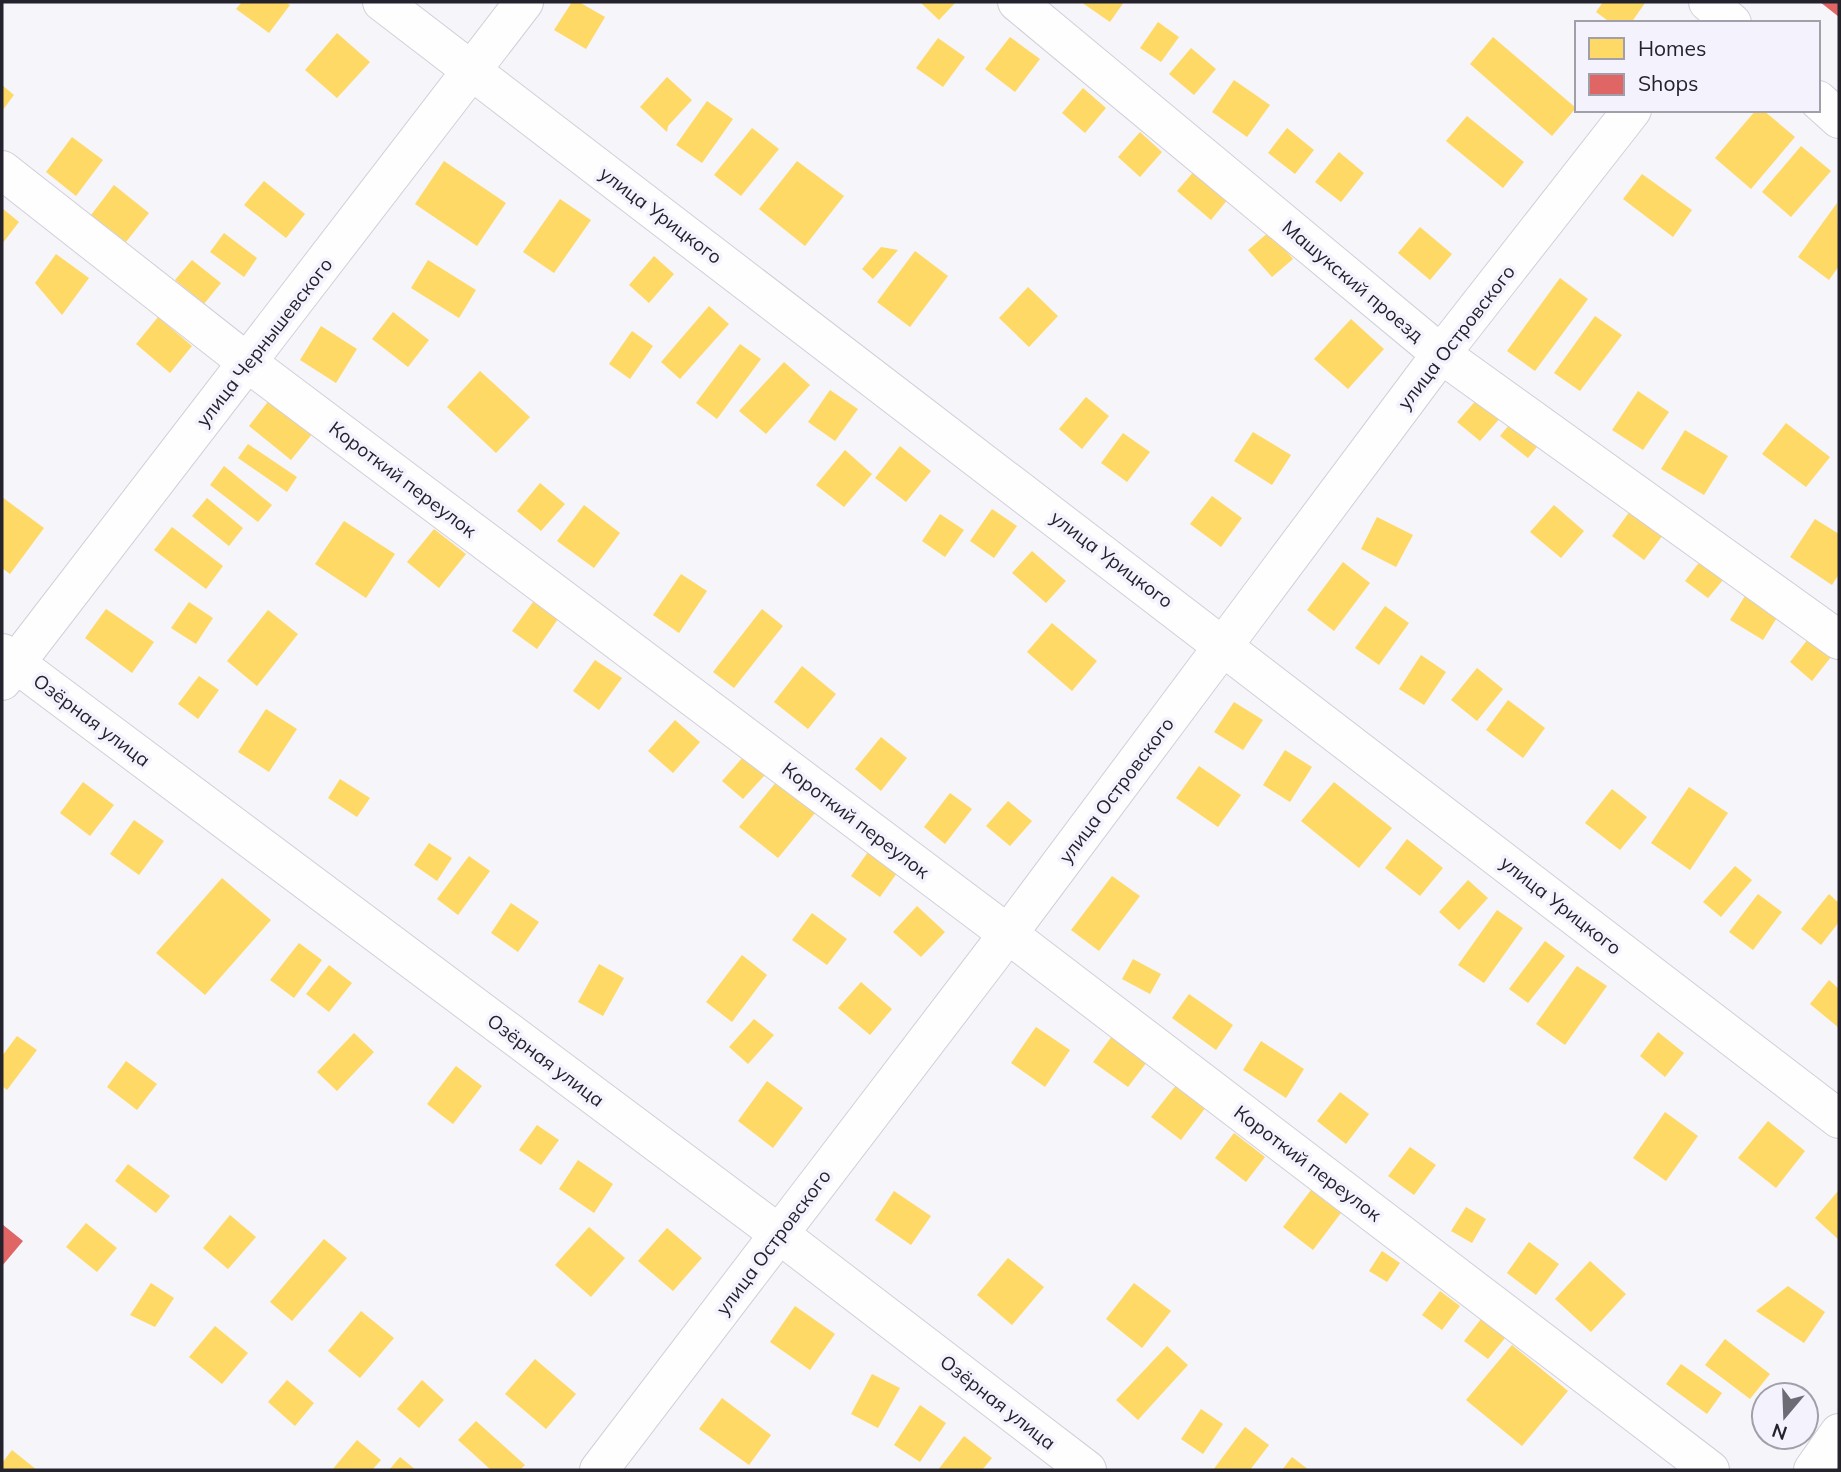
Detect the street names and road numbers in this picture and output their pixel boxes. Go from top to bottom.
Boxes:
street label: улица Урицкого [595,161,727,269]
street label: Машукский проезд [1277,215,1429,347]
street label: улица Чернышевского [190,253,338,431]
street label: улица Островского [1392,260,1520,414]
street label: Короткий переулок [325,416,482,543]
street label: улица Урицкого [1046,505,1178,613]
street label: Озёрная улица [29,668,155,772]
street label: улица Островского [1053,712,1179,868]
street label: Короткий переулок [778,757,935,884]
street label: улица Урицкого [1496,850,1626,960]
street label: Озёрная улица [483,1008,609,1112]
street label: Короткий переулок [1230,1100,1387,1227]
street label: улица Островского [710,1164,836,1320]
street label: Озёрная улица [935,1349,1061,1455]

